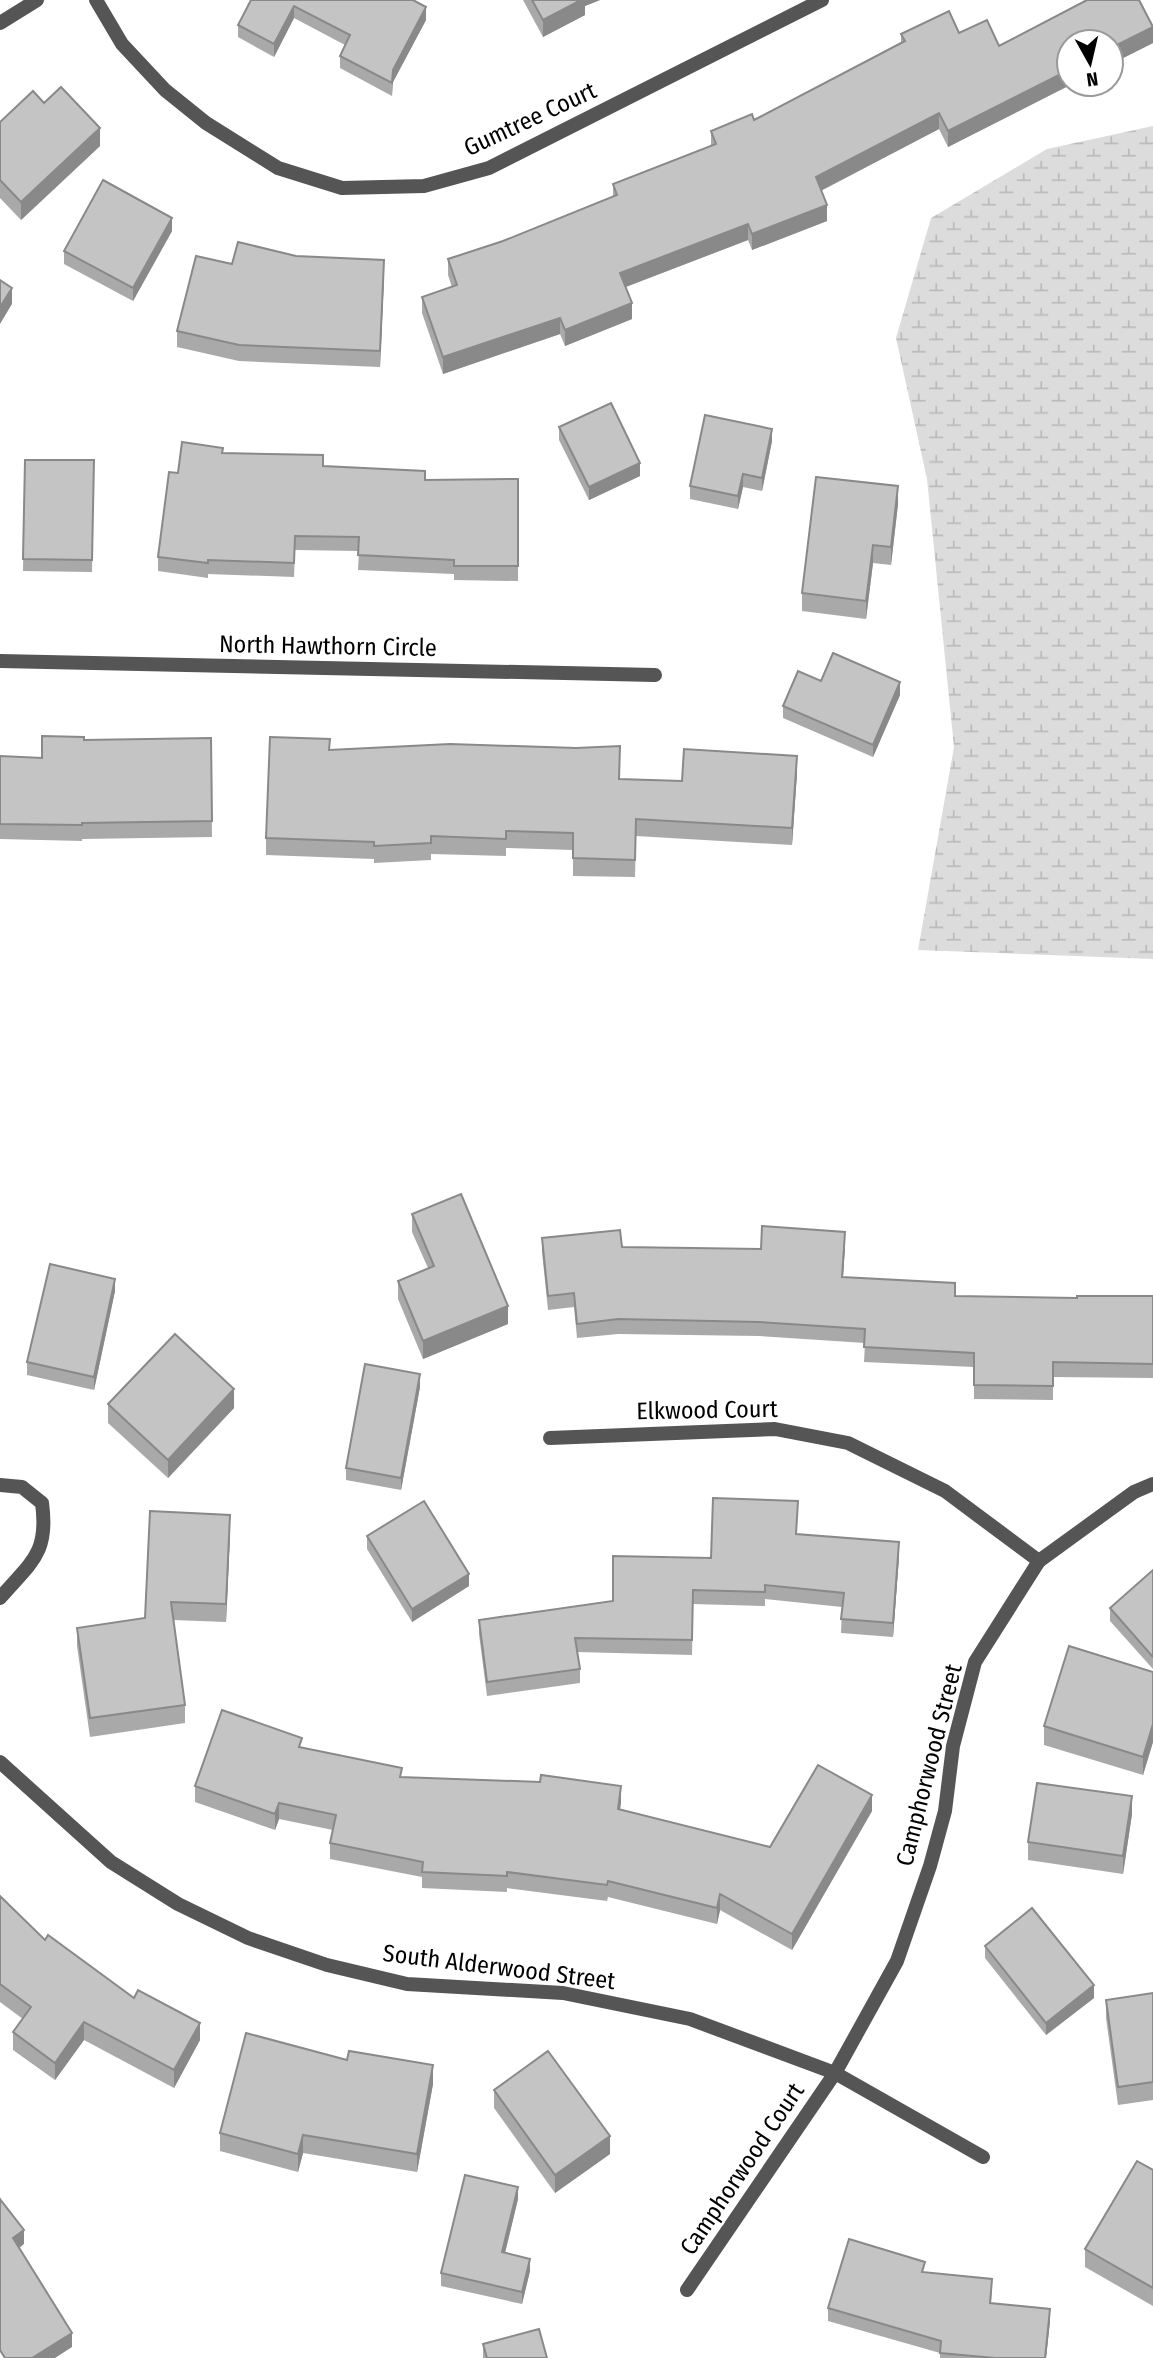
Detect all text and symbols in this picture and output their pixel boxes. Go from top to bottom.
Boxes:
north arrow [1055,28,1125,98]
text: N [1085,67,1100,92]
street label: Gumtree Court [459,76,601,162]
street label: North Hawthorn Circle [219,630,437,662]
street label: Elkwood Court [636,1395,778,1425]
street label: Camphorwood Street [890,1661,968,1869]
street label: South Alderwood Street [381,1939,617,1995]
street label: Camphorwood Court [674,2078,810,2260]

